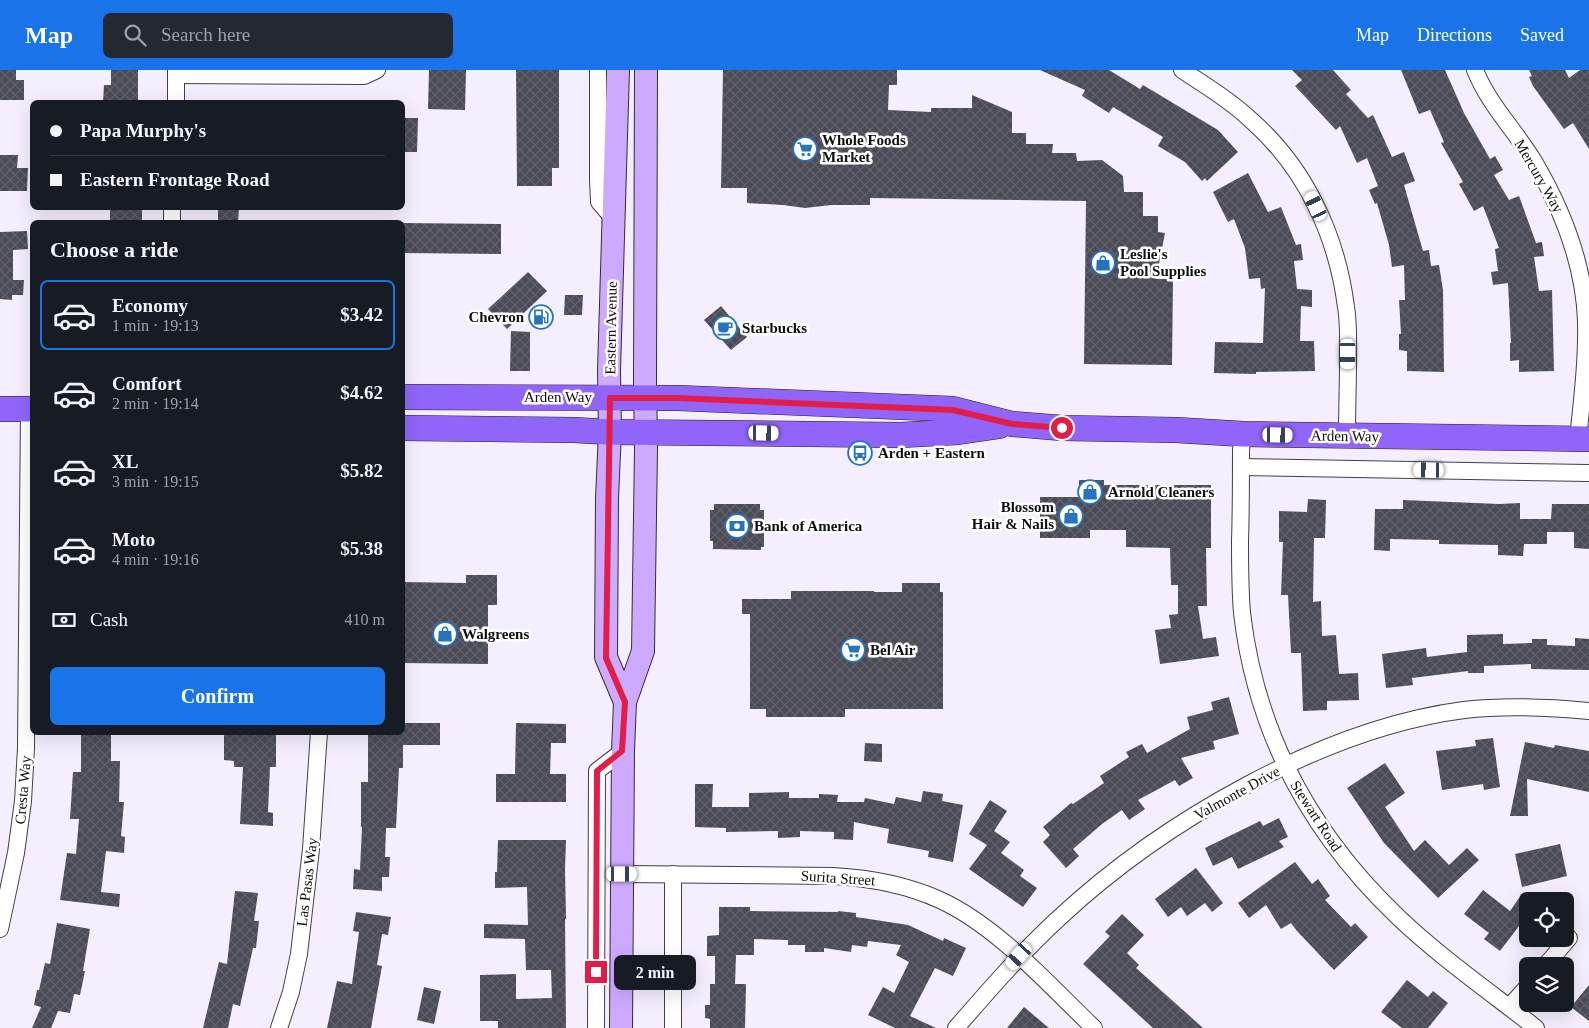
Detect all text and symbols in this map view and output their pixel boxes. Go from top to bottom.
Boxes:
search box [103,13,453,58]
icon: search [121,21,149,49]
text: Map [25,22,73,48]
text: Search here [161,24,250,45]
text: Map [1356,25,1389,45]
text: Directions [1417,25,1492,45]
text: Saved [1520,25,1564,45]
text: Papa Murphy's [80,120,206,141]
place label: Whole Foods Market [822,132,906,165]
supermarket icon: Whole Foods Market [792,136,818,162]
street label: Mercury Way [1512,136,1567,216]
text: Eastern Frontage Road [80,169,270,190]
car [1302,189,1329,223]
text: Choose a ride [50,237,178,262]
place label: Leslie's Pool Supplies [1120,246,1206,279]
shop icon: Leslie's Pool Supplies [1090,250,1116,276]
street label: Eastern Avenue [602,281,620,375]
icon: car [52,293,97,338]
text: Economy [112,295,188,316]
text: $3.42 [340,304,383,325]
fuel station icon: Chevron [528,304,554,330]
place label: Chevron [468,309,525,325]
cafe icon: Starbucks [712,315,738,341]
text: 1 min · 19:13 [112,317,199,334]
place label: Starbucks [742,320,807,336]
car [1340,339,1355,369]
icon: car [52,371,97,416]
text: Comfort [112,373,182,394]
text: $4.62 [340,382,383,403]
street label: Arden Way [524,389,593,405]
text: 2 min · 19:14 [112,395,199,412]
route start [1051,417,1073,439]
car [748,425,779,441]
car [1262,427,1293,443]
street label: Arden Way [1311,427,1380,445]
bus stop icon: Arden + Eastern [847,440,873,466]
place label: Arden + Eastern [878,445,986,461]
icon: car [52,449,97,494]
text: XL [112,451,138,472]
text: $5.82 [340,460,383,481]
car [1413,462,1444,478]
text: 3 min · 19:15 [112,473,199,490]
shop icon: Arnold Cleaners [1077,479,1103,505]
place label: Arnold Cleaners [1108,484,1214,500]
place label: Blossom Hair & Nails [972,499,1055,532]
shop icon: Blossom Hair & Nails [1058,503,1084,529]
bank icon: Bank of America [724,513,750,539]
place label: Bank of America [754,518,863,534]
icon: car [52,527,97,572]
text: Moto [112,529,155,550]
text: $5.38 [340,538,383,559]
text: 4 min · 19:16 [112,551,199,568]
icon: cash [50,606,78,634]
text: Cash [90,609,128,630]
text: 410 m [345,611,385,628]
shop icon: Walgreens [432,621,458,647]
place label: Walgreens [462,626,529,642]
supermarket icon: Bel Air [840,637,866,663]
place label: Bel Air [870,642,916,658]
button: Confirm [50,667,385,725]
street label: Cresta Way [12,754,34,825]
street label: Valmonte Drive [1191,763,1283,823]
street label: Stewart Road [1287,778,1345,855]
street label: Las Pasas Way [294,836,320,927]
car [607,867,637,882]
street label: Surita Street [800,867,877,889]
map controls [1519,892,1574,1012]
button: locate [1519,892,1574,947]
car [1003,940,1034,972]
callout: 2 min [614,954,696,990]
button: layers [1519,957,1574,1012]
route end [585,961,607,983]
text: 2 min [636,964,674,981]

